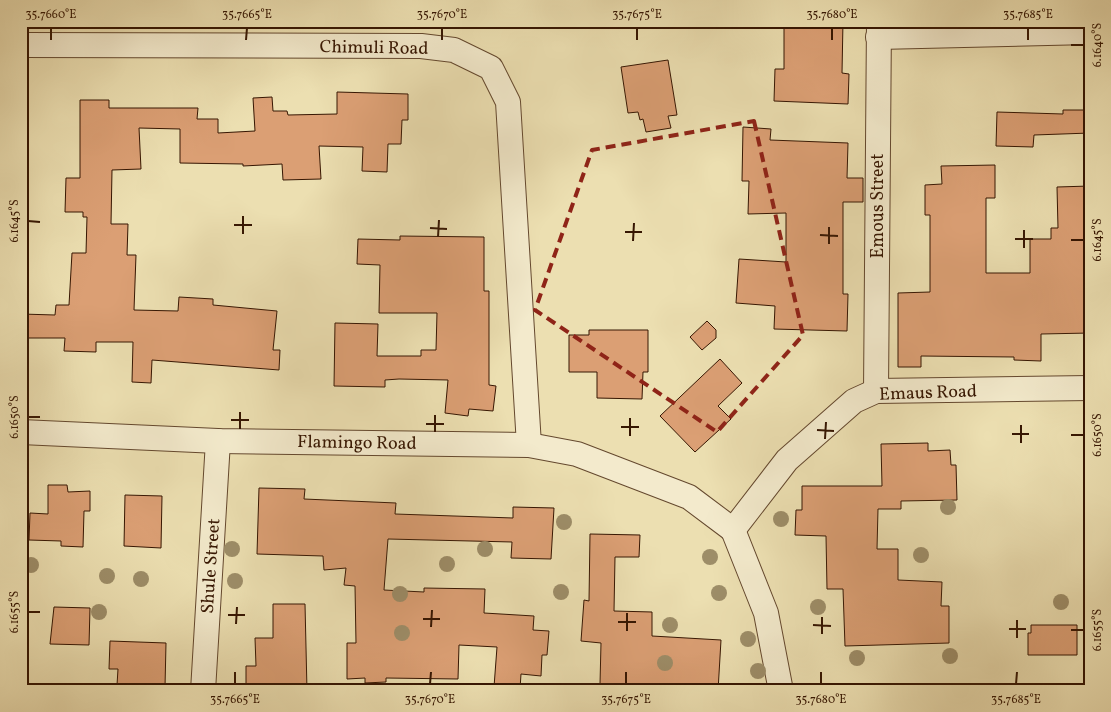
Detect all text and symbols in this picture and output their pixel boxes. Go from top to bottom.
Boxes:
text: 35.7660°E [25,7,77,23]
text: 35.7665°E [222,7,272,23]
text: 35.7670°E [417,7,467,23]
text: 35.7675°E [612,7,662,23]
text: 35.7680°E [806,7,858,23]
text: 35.7685°E [1003,7,1053,23]
text: 6.1640°S [1090,23,1106,67]
street label: Chimuli Road [319,35,429,62]
street label: Emous Street [866,154,891,258]
text: 6.1645°S [7,199,23,243]
text: 6.1645°S [1090,218,1106,262]
street label: Emaus Road [879,379,977,408]
text: 6.1650°S [7,395,23,439]
text: 6.1650°S [1090,413,1106,457]
street label: Flamingo Road [297,430,417,457]
street label: Shule Street [196,518,227,615]
text: 6.1655°S [7,591,23,633]
text: 6.1655°S [1090,609,1106,651]
text: 35.7665°E [210,692,260,708]
text: 35.7670°E [405,692,455,708]
text: 35.7675°E [601,692,651,708]
text: 35.7680°E [795,692,847,708]
text: 35.7685°E [991,692,1041,708]

